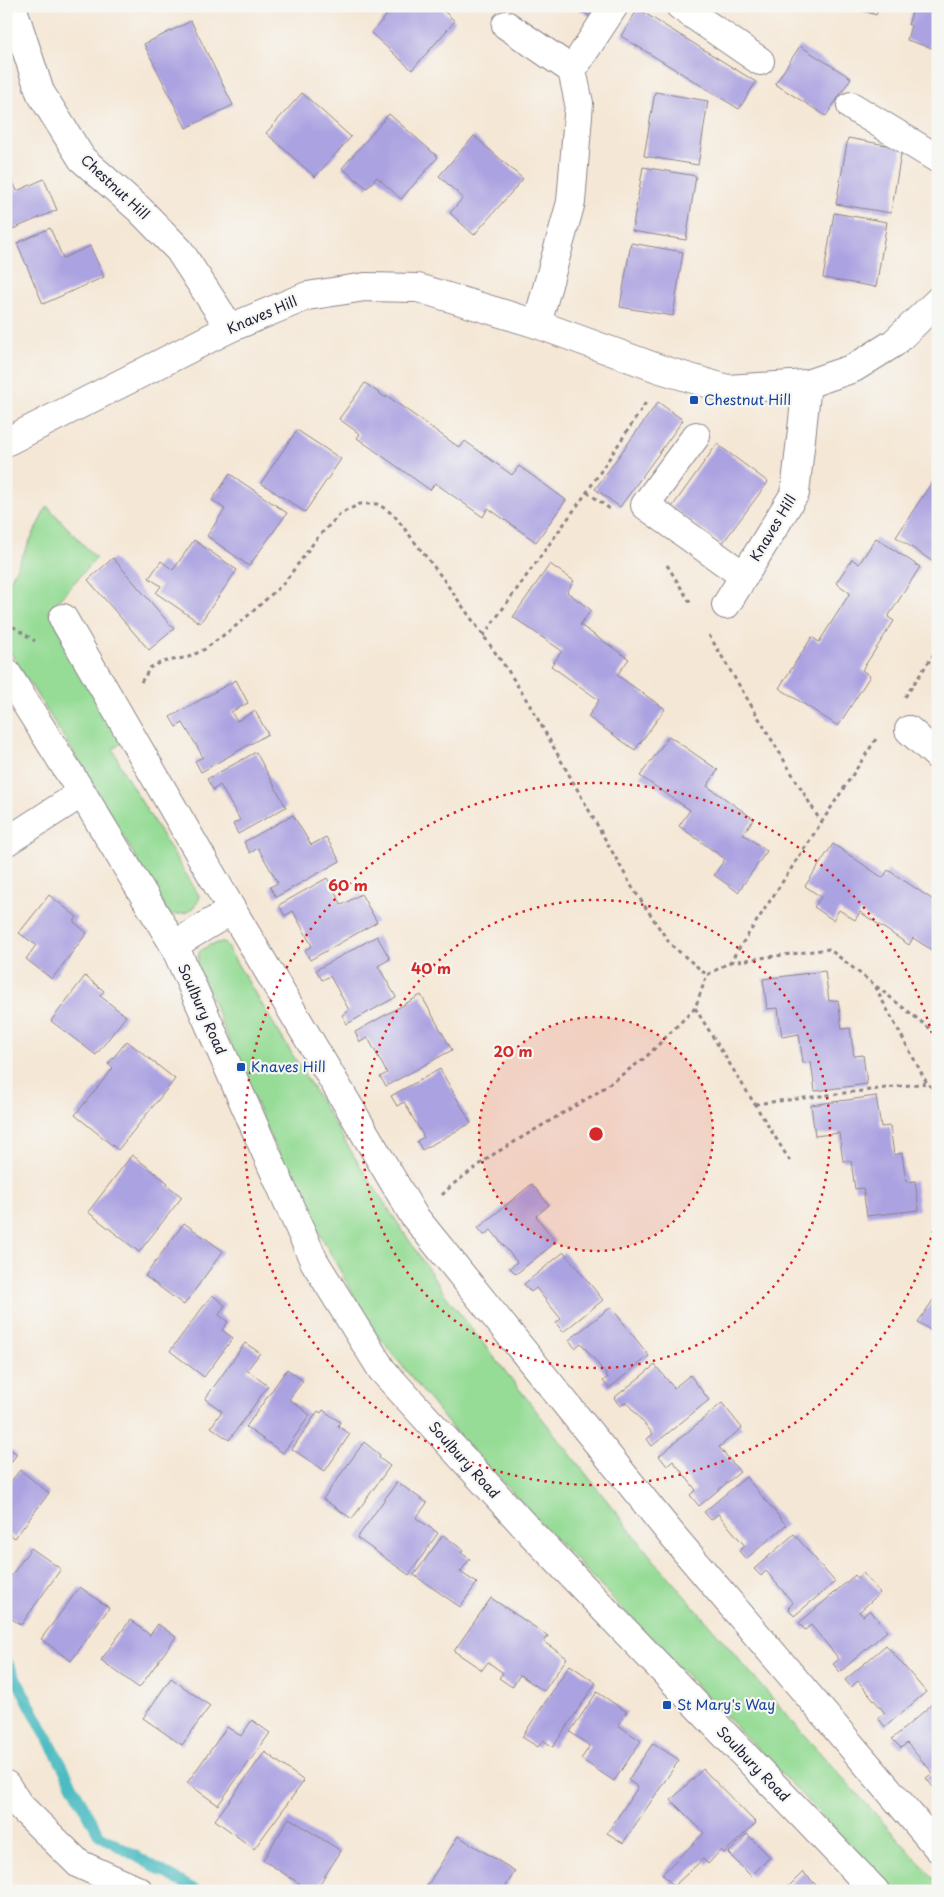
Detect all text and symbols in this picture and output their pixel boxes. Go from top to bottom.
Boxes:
street label: Chestnut Hill [76,149,154,224]
street label: Knaves Hill [223,290,300,339]
place label: Chestnut Hill [704,389,791,410]
marker: Chestnut Hill [688,394,700,406]
street label: Knaves Hill [744,490,801,565]
text: 60 m [328,873,368,896]
text: 40 m [411,956,451,979]
street label: Soulbury Road [173,960,232,1058]
text: 20 m [494,1039,532,1062]
place label: Knaves Hill [251,1056,326,1077]
marker: Knaves Hill [235,1061,247,1073]
centre of rings [587,1125,605,1143]
street label: Soulbury Road [424,1416,505,1503]
place label: St Mary's Way [677,1694,775,1715]
marker: St Mary's Way [661,1699,673,1711]
street label: Soulbury Road [712,1721,795,1806]

